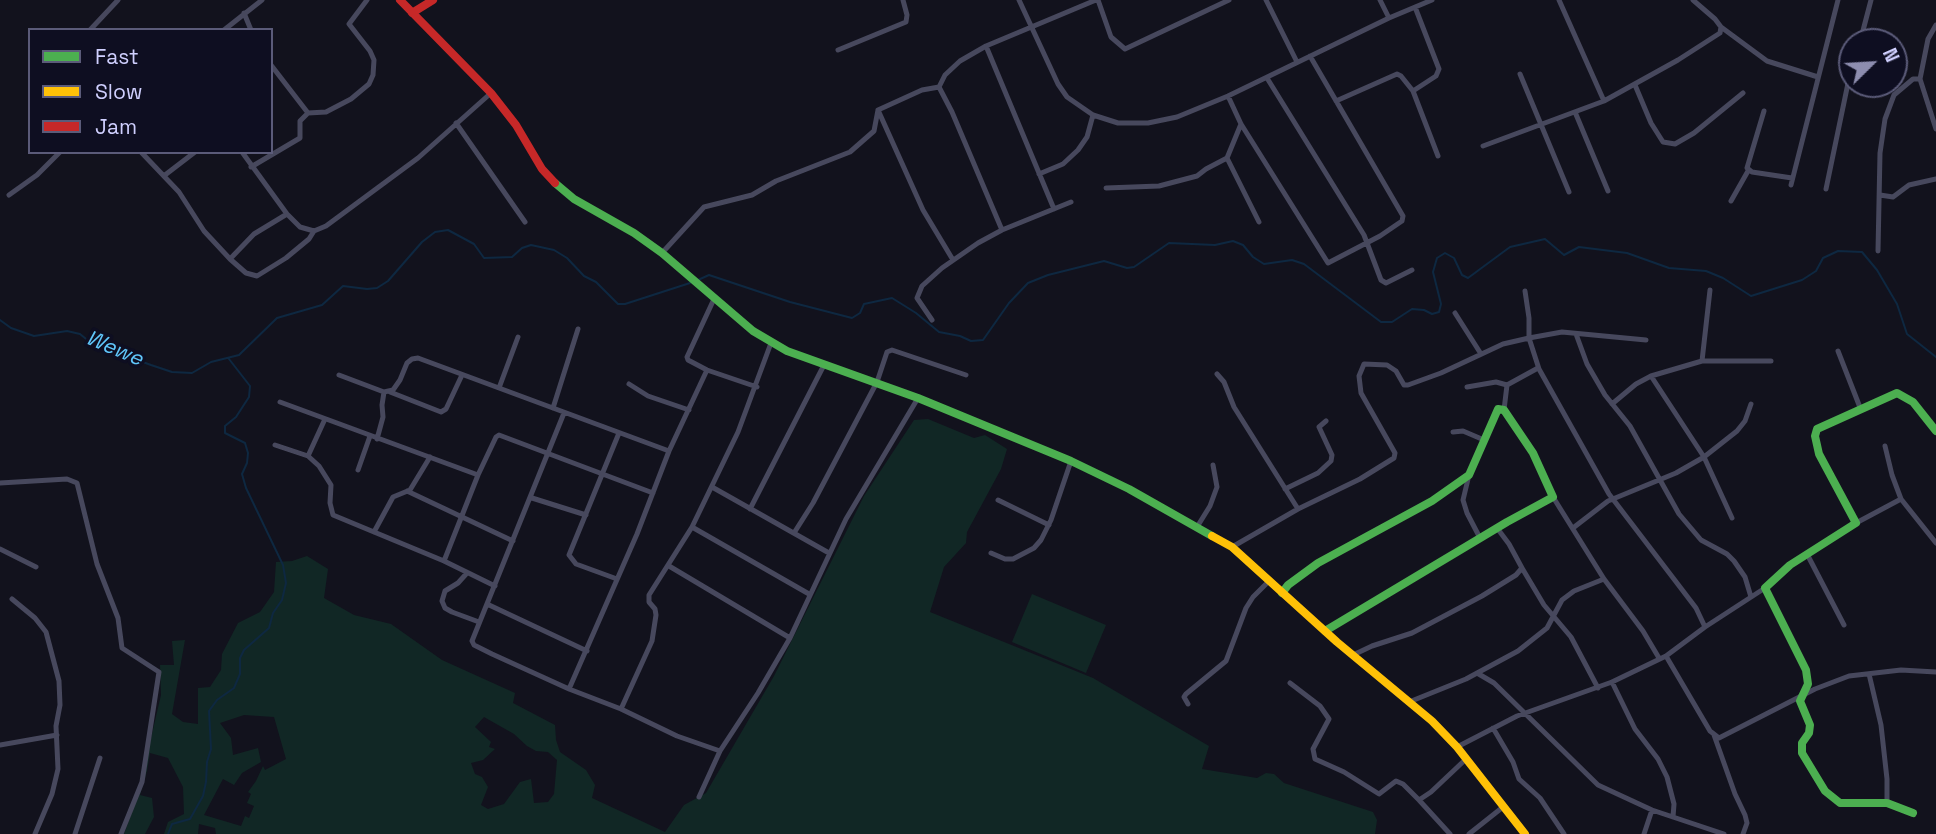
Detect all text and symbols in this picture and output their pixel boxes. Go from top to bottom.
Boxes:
legend [28,28,273,154]
north arrow [1838,28,1908,98]
text: Fast [95,43,139,70]
text: N [1877,44,1905,66]
text: Slow [95,78,143,105]
text: Jam [95,113,137,140]
water label: Wewe [82,326,146,372]

